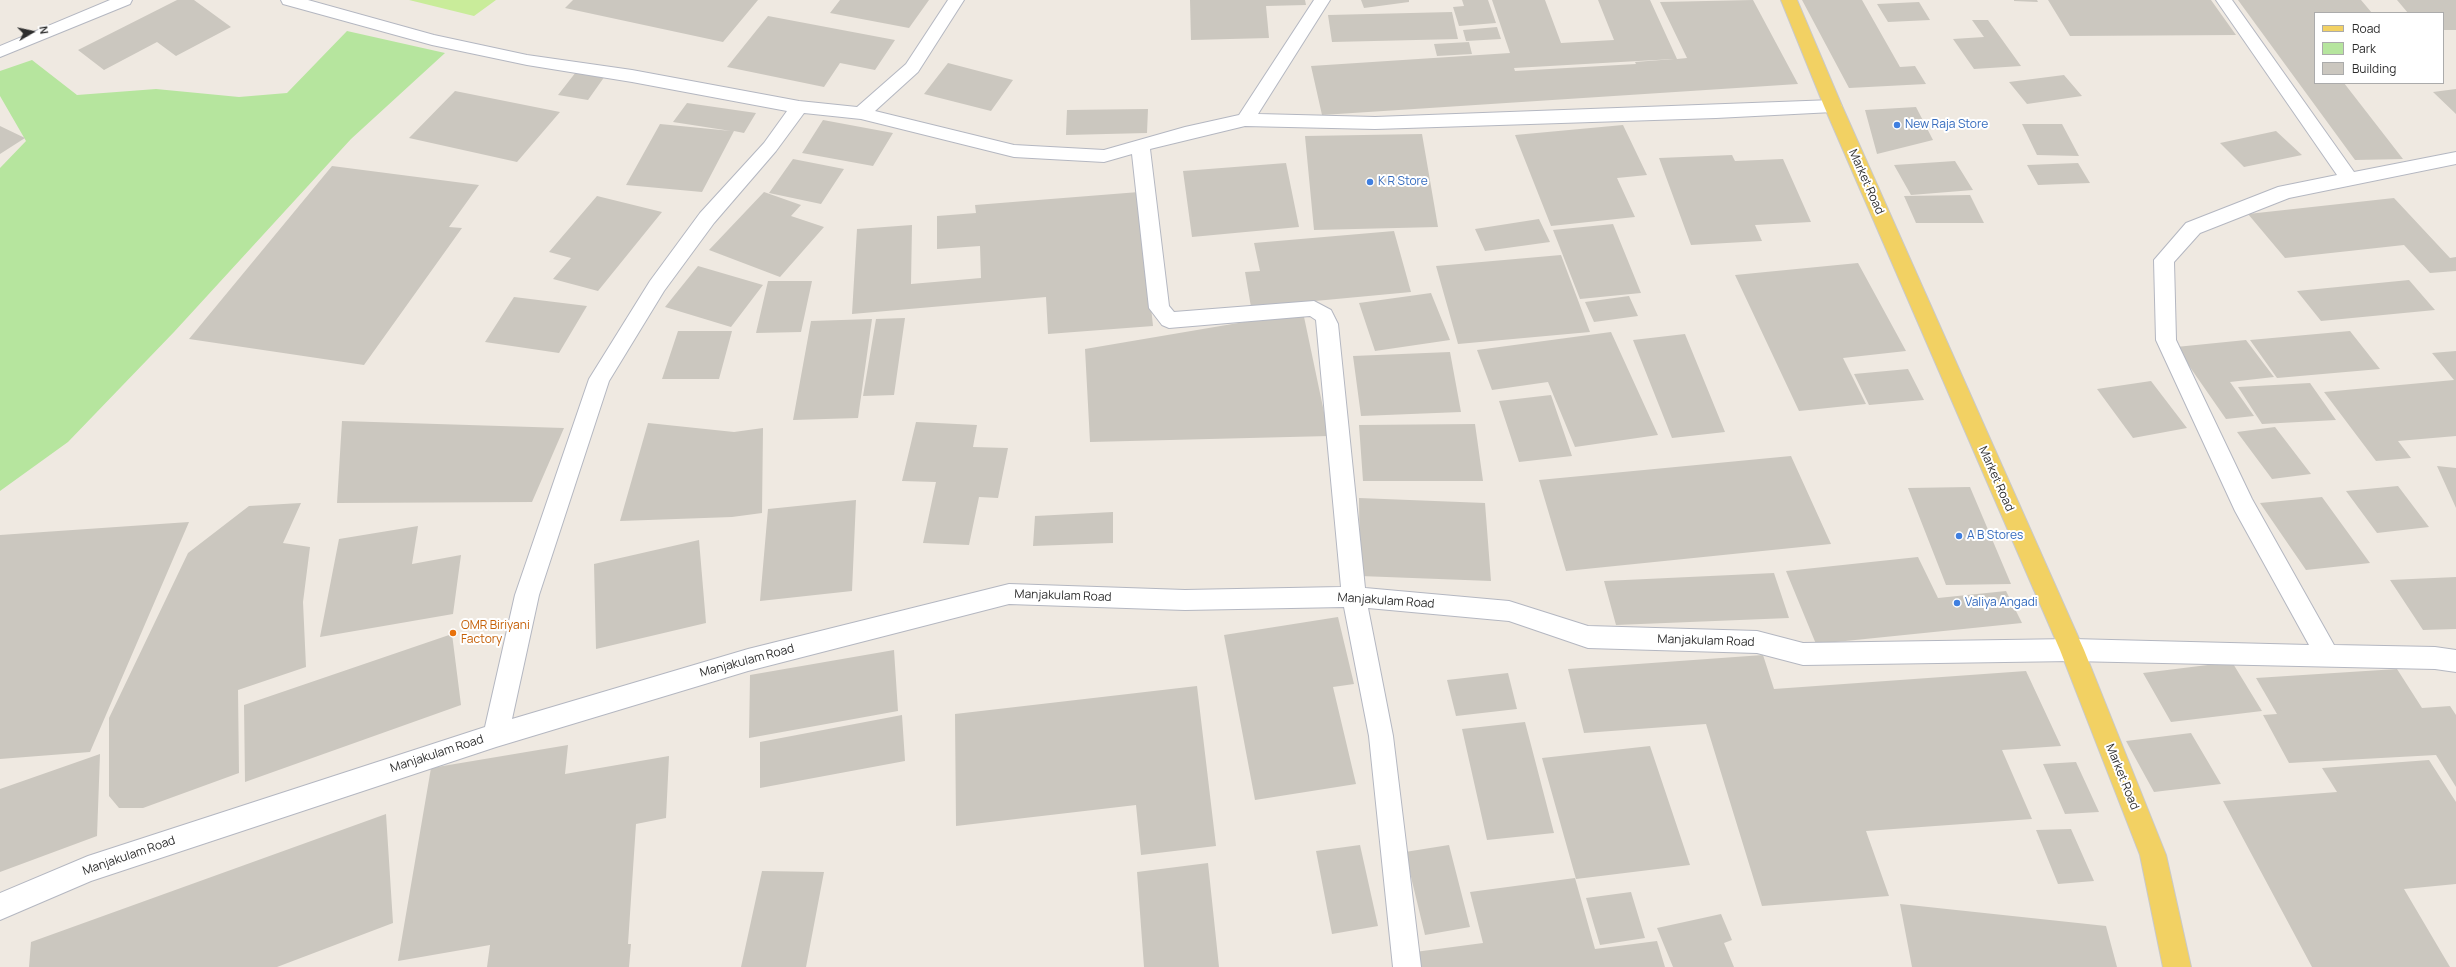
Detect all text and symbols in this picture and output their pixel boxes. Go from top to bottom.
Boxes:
north arrow [12,12,52,52]
legend [2314,12,2444,84]
text: Road [2352,20,2380,37]
text: N [36,25,52,35]
text: Park [2352,40,2376,57]
text: Building [2352,60,2396,77]
place label: New Raja Store [1905,118,1988,132]
marker: New Raja Store [1892,120,1902,130]
street label: Market Road [1845,147,1887,217]
place label: K R Store [1378,175,1428,189]
marker: K R Store [1365,177,1375,187]
street label: Market Road [1975,444,2017,514]
place label: A B Stores [1967,529,2023,543]
marker: A B Stores [1954,531,1964,541]
street label: Manjakulam Road [1014,587,1112,605]
street label: Manjakulam Road [1337,590,1435,612]
place label: Valiya Angadi [1965,596,2038,610]
marker: Valiya Angadi [1952,598,1962,608]
place label: OMR Biriyani Factory [461,619,530,647]
marker: OMR Biriyani Factory [448,628,458,638]
street label: Manjakulam Road [1657,632,1755,650]
street label: Manjakulam Road [698,641,796,681]
street label: Manjakulam Road [389,732,485,776]
street label: Market Road [2102,742,2142,812]
street label: Manjakulam Road [81,833,177,879]

